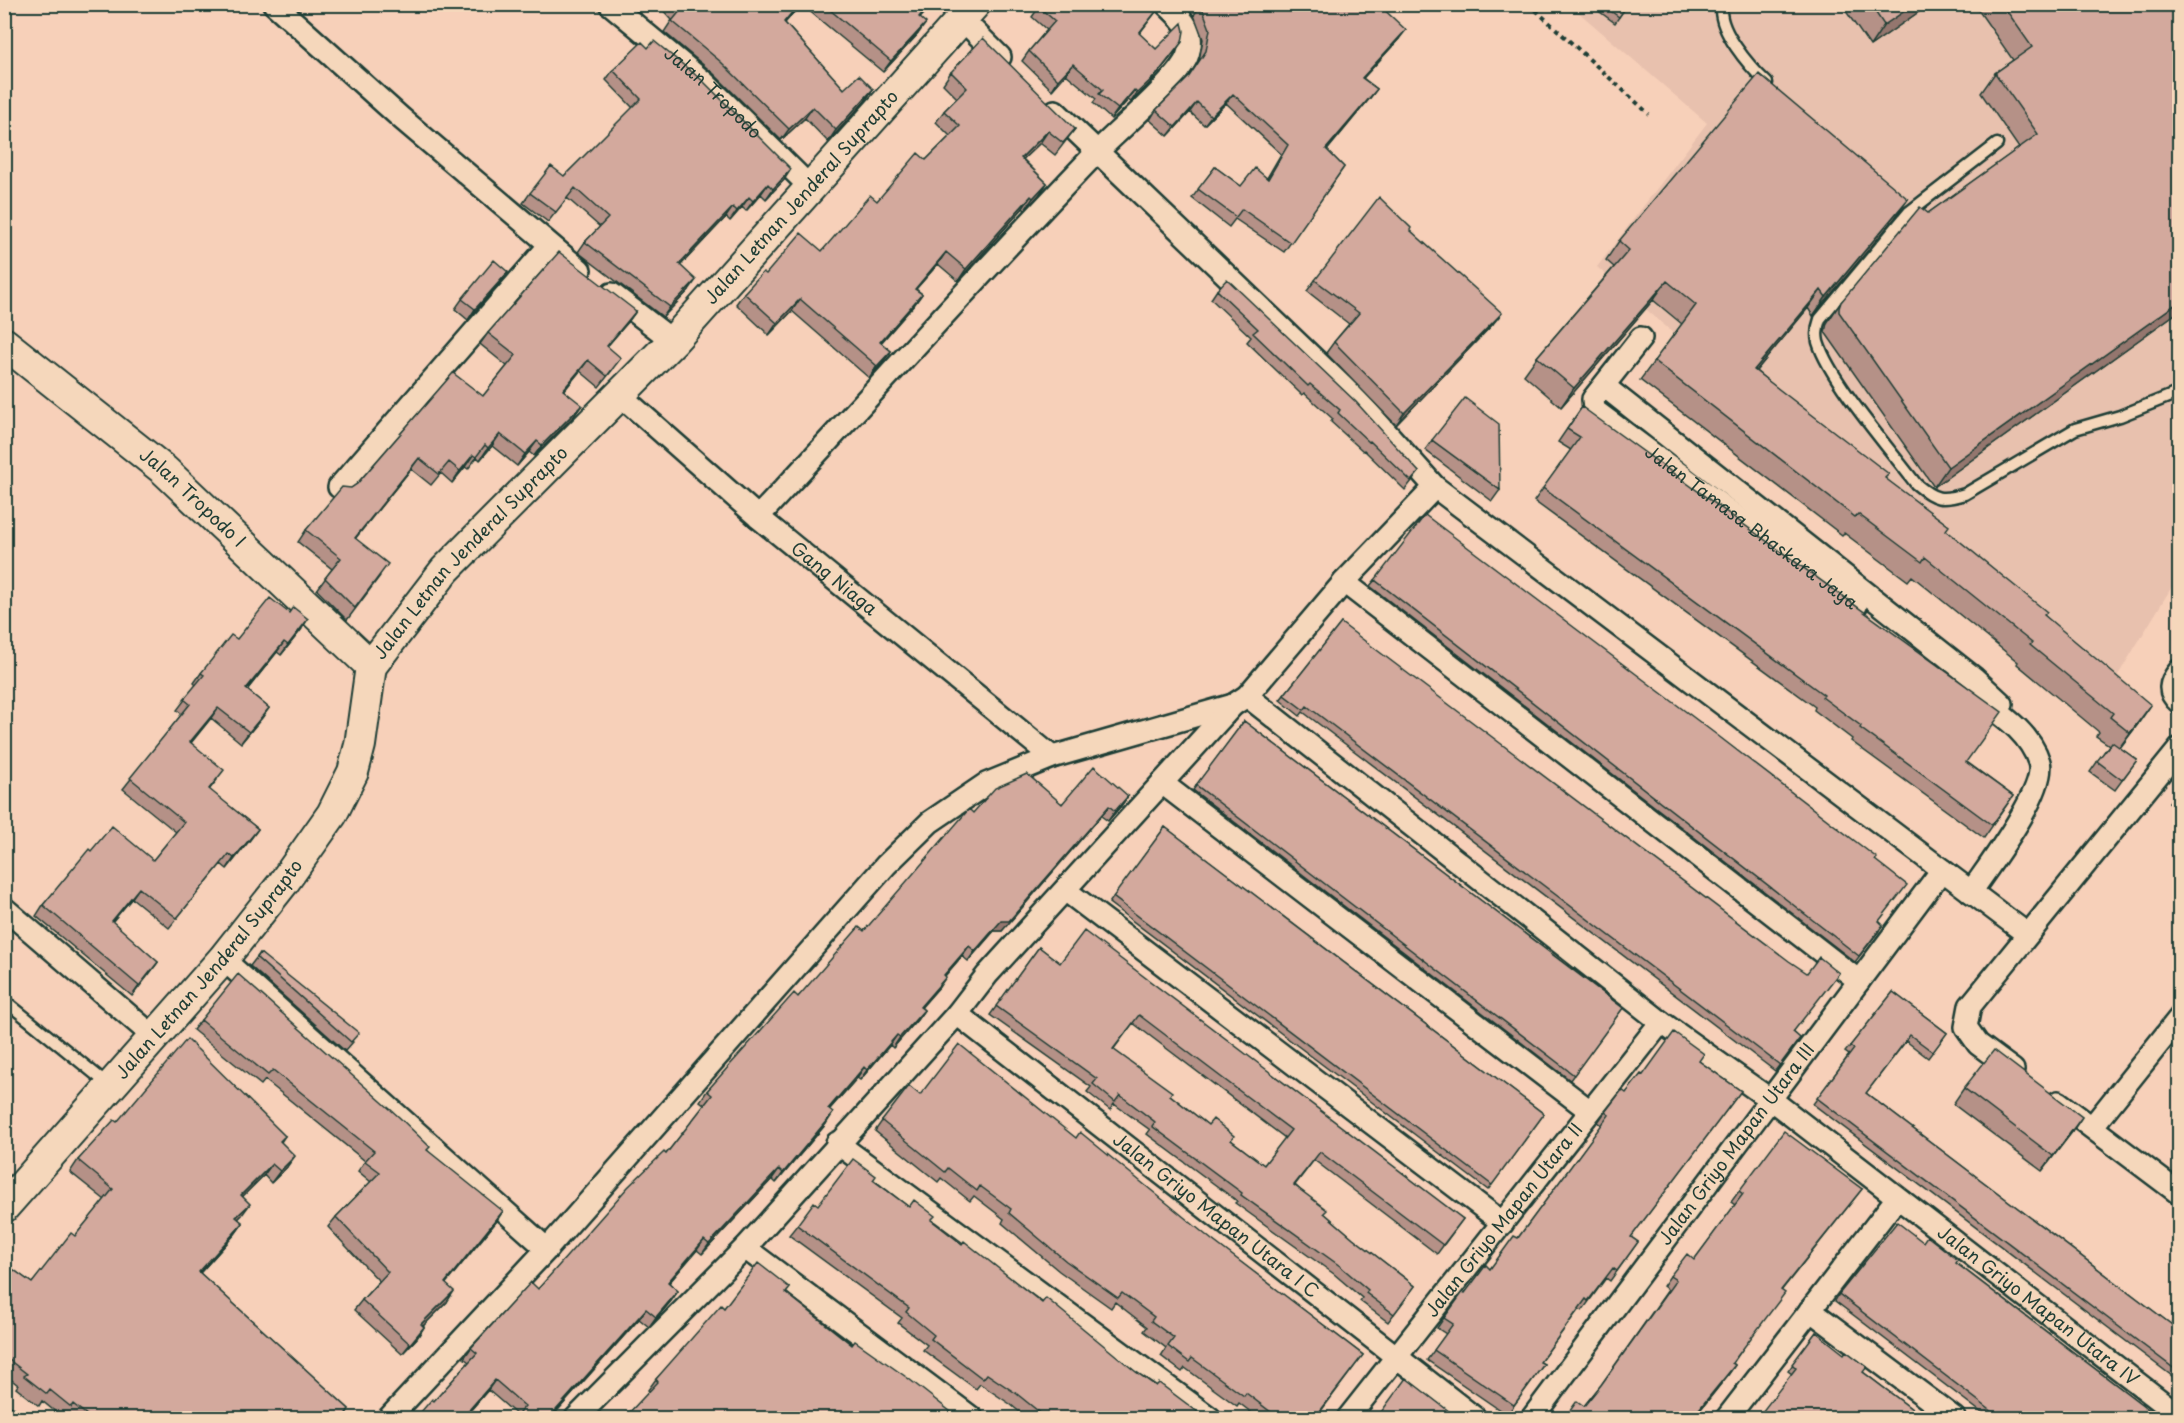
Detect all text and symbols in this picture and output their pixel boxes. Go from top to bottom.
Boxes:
street label: Jalan Tropodo [659,39,769,144]
street label: Jalan Letnan Jenderal Suprapto [697,83,904,310]
street label: Jalan Tamasa Bhaskara Jaya [1640,438,1865,616]
street label: Jalan Letnan Jenderal Suprapto [366,439,573,664]
street label: Jalan Tropodo I [134,441,253,553]
street label: Gang Niaga [786,534,884,622]
street label: Jalan Letnan Jenderal Suprapto [108,853,308,1084]
street label: Jalan Griyo Mapan Utara III [1651,1036,1820,1250]
street label: Jalan Griyo Mapan Utara II [1418,1116,1588,1322]
street label: Jalan Griyo Mapan Utara I C [1108,1125,1325,1304]
street label: Jalan Griyo Mapan Utara IV [1932,1218,2145,1392]

